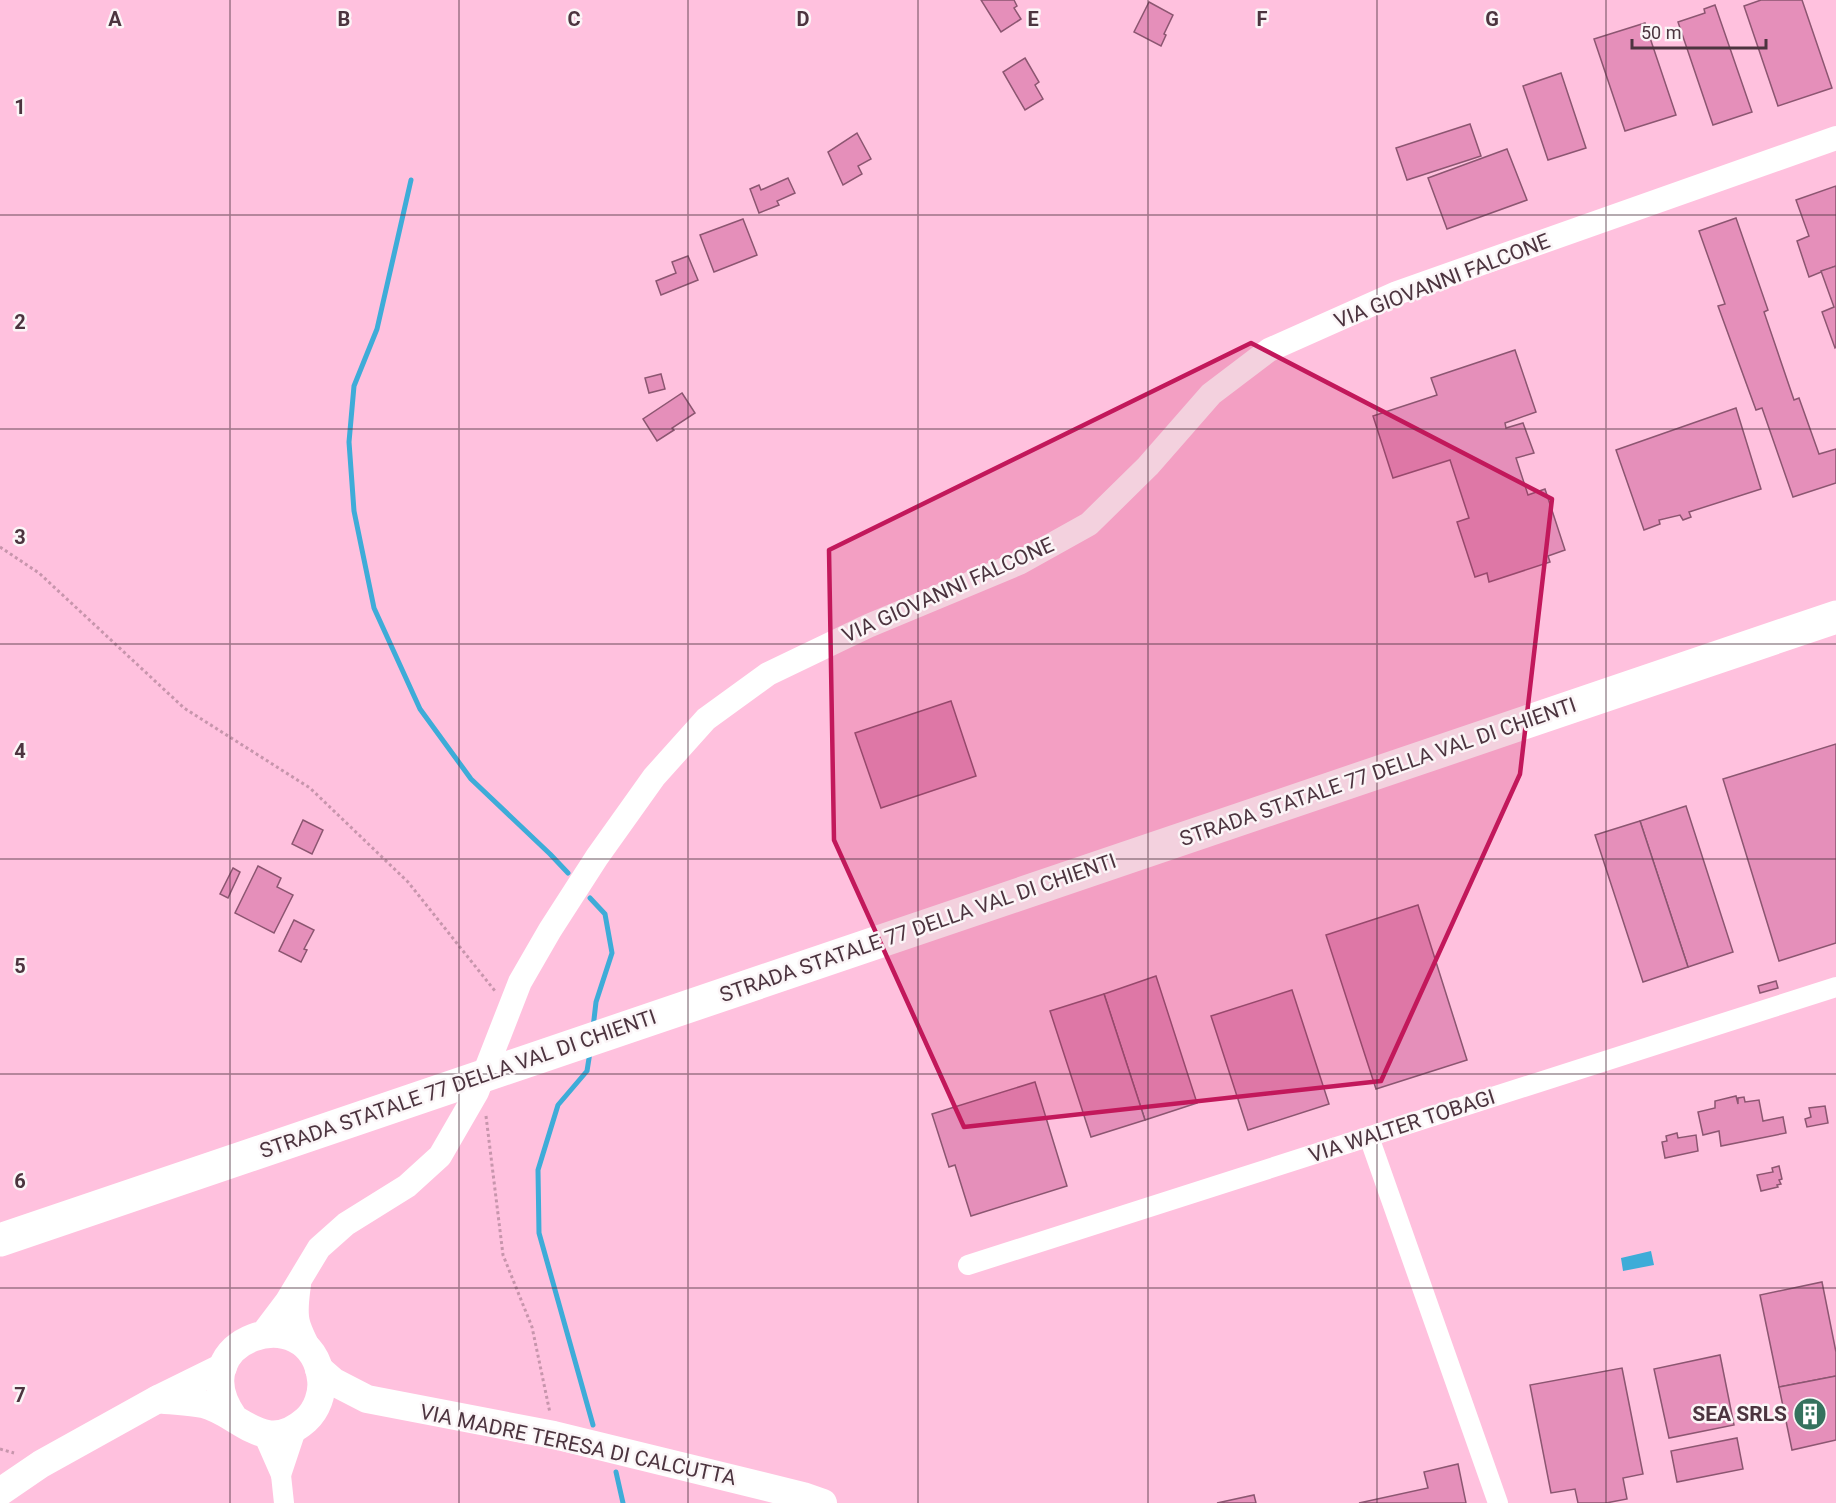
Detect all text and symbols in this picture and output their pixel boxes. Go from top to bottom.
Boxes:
text: A [108,7,122,31]
text: B [338,7,350,31]
text: C [567,7,581,31]
text: D [797,7,810,31]
text: E [1027,7,1039,31]
text: F [1257,7,1268,31]
text: G [1485,7,1499,31]
scale bar [1632,12,1766,50]
text: 50 m [1641,22,1681,43]
text: 1 [14,95,26,119]
street label: VIA GIOVANNI FALCONE [1331,229,1553,333]
text: 2 [14,310,26,334]
text: 3 [14,525,26,549]
street label: VIA GIOVANNI FALCONE [839,532,1057,648]
street label: STRADA STATALE 77 DELLA VAL DI CHIENTI [1177,693,1579,851]
text: 4 [14,739,26,763]
street label: STRADA STATALE 77 DELLA VAL DI CHIENTI [717,849,1119,1007]
text: 5 [14,954,26,978]
street label: STRADA STATALE 77 DELLA VAL DI CHIENTI [257,1005,659,1163]
street label: VIA WALTER TOBAGI [1306,1085,1498,1167]
text: 6 [14,1169,26,1193]
text: 7 [14,1383,26,1407]
building icon: SEA SRLS [1792,1396,1828,1432]
street label: VIA MADRE TERESA DI CALCUTTA [418,1400,739,1490]
place label: SEA SRLS [1692,1402,1787,1426]

